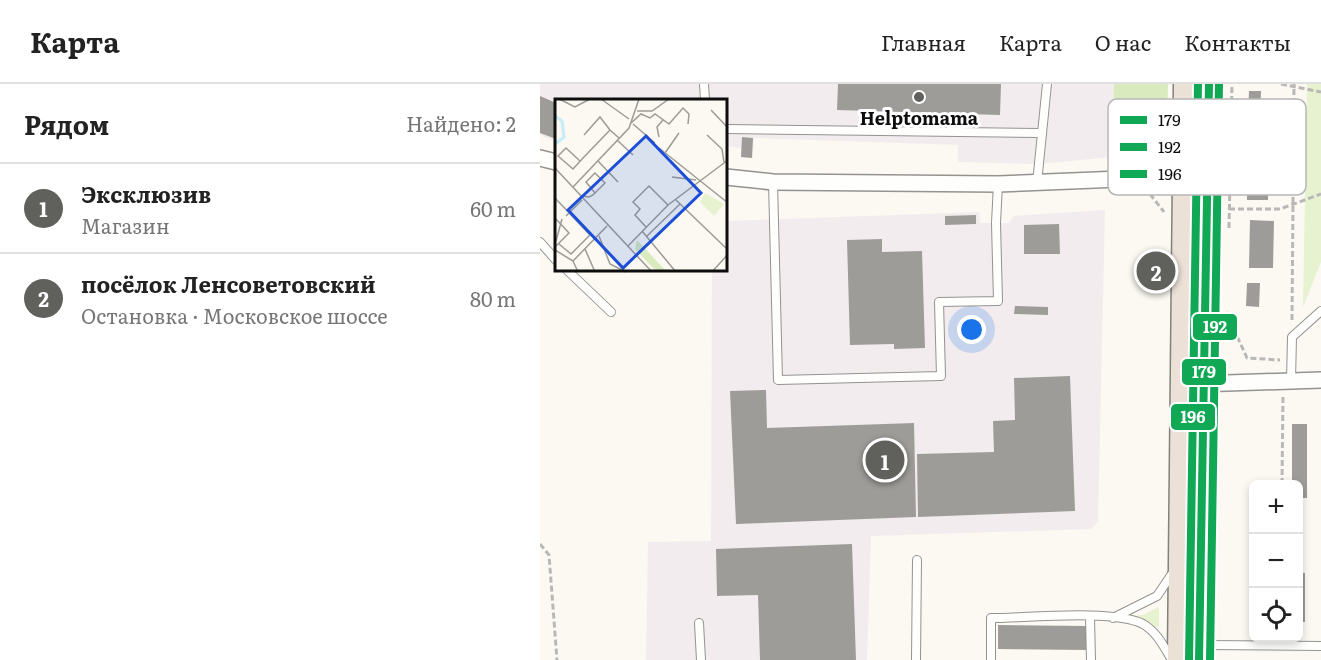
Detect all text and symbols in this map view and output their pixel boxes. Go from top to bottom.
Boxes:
text: Карта [30,20,120,62]
text: Главная [881,26,966,57]
text: Карта [999,26,1062,57]
text: О нас [1095,26,1151,57]
text: Контакты [1184,26,1291,57]
marker: Helptomama [912,90,926,104]
inset map [555,99,728,272]
legend [1108,99,1306,195]
text: Рядом [24,104,109,143]
place label: Helptomama [860,104,979,131]
text: 179 [1158,107,1181,131]
text: Найдено: 2 [406,108,516,138]
text: 192 [1158,134,1181,158]
text: 196 [1158,161,1182,185]
text: Эксклюзив [81,177,211,210]
text: 1 [39,193,48,223]
text: 60 m [470,193,516,223]
text: Магазин [81,210,170,240]
pin: 2 [1136,248,1176,294]
text: посёлок Ленсоветовский [81,267,376,300]
text: 2 [38,283,49,313]
text: 80 m [470,283,516,313]
text: Остановка · Московское шоссе [81,300,388,330]
line badge: 192 [1192,313,1238,341]
text: 192 [1203,314,1227,338]
your location [957,315,986,344]
line badge: 179 [1181,358,1227,386]
text: 179 [1192,359,1216,383]
line badge: 196 [1170,403,1216,431]
text: 196 [1180,404,1206,428]
pin: 1 [866,438,904,482]
map controls [1249,480,1303,642]
button: + [1249,480,1303,534]
button: − [1249,534,1303,588]
button: locate [1249,588,1303,642]

